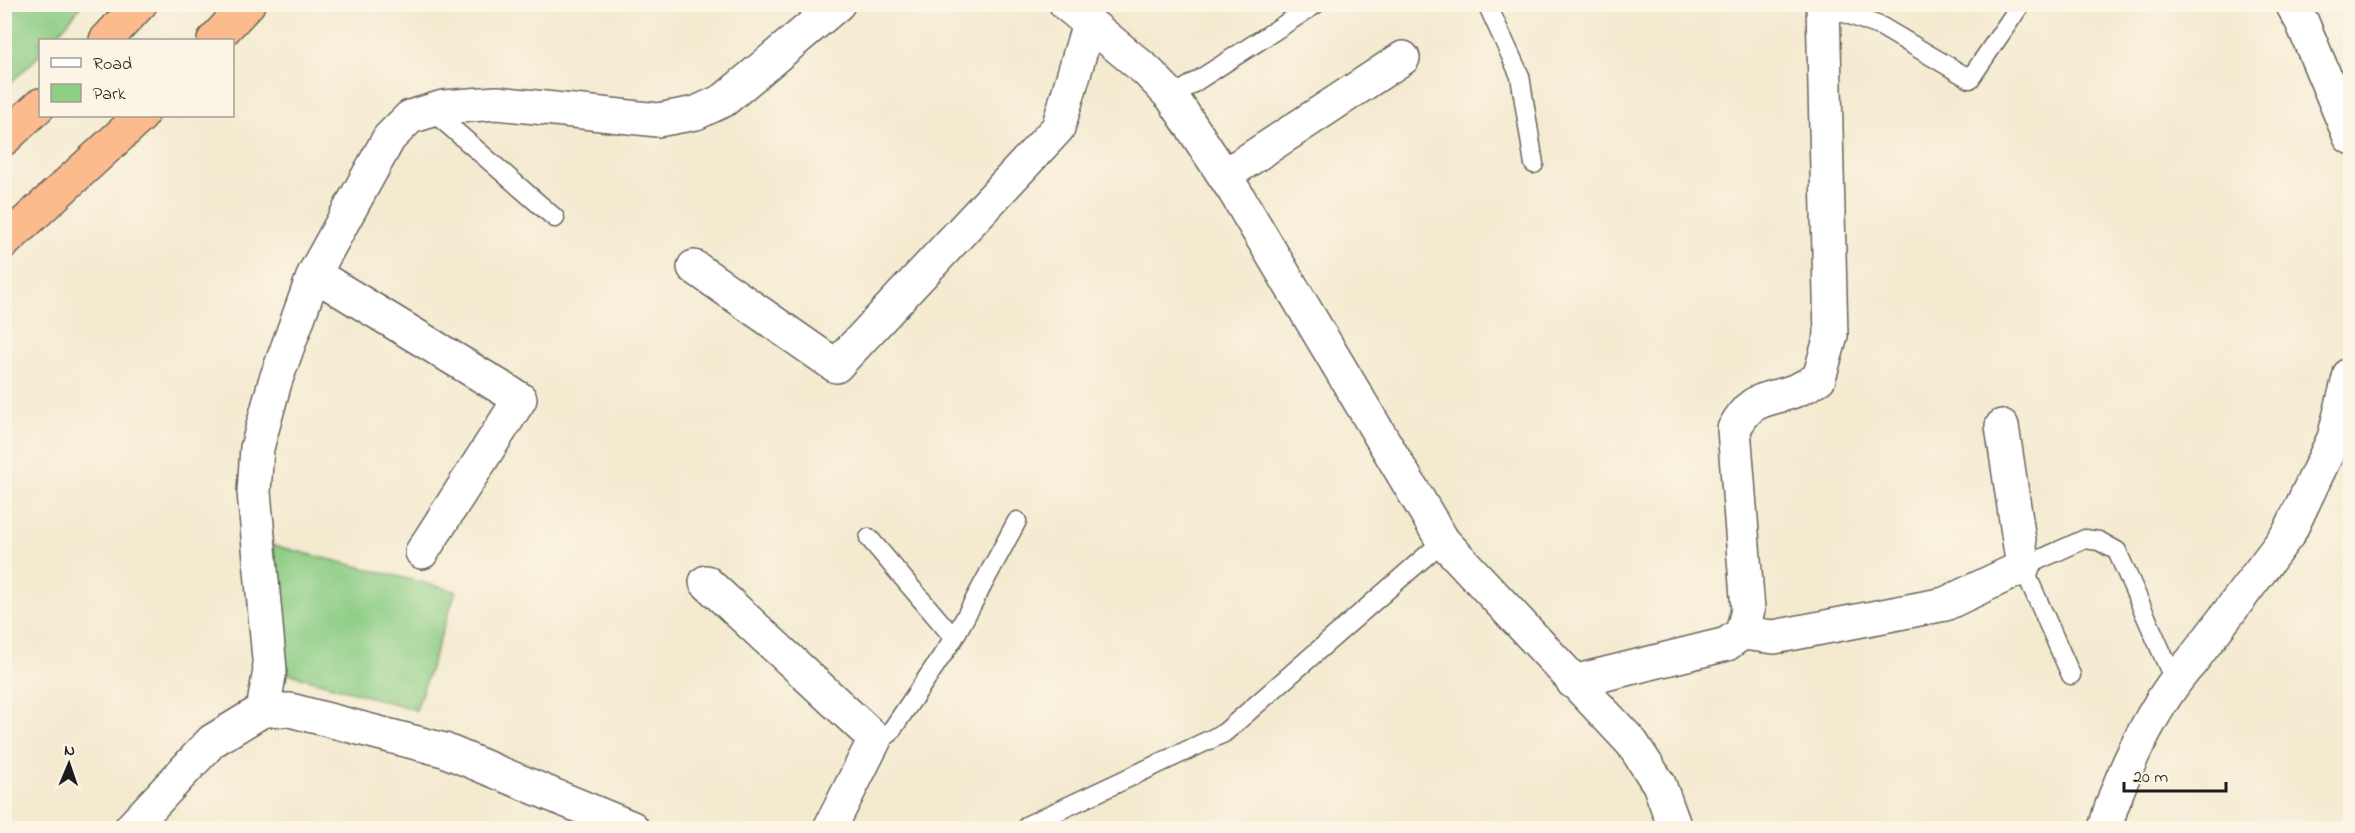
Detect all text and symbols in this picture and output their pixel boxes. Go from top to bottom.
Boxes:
legend [39,39,234,117]
text: Road [93,52,132,78]
text: Park [93,82,126,108]
north arrow [39,734,99,794]
text: N [64,739,75,763]
scale bar [2124,755,2226,793]
text: 20 m [2133,765,2168,791]

